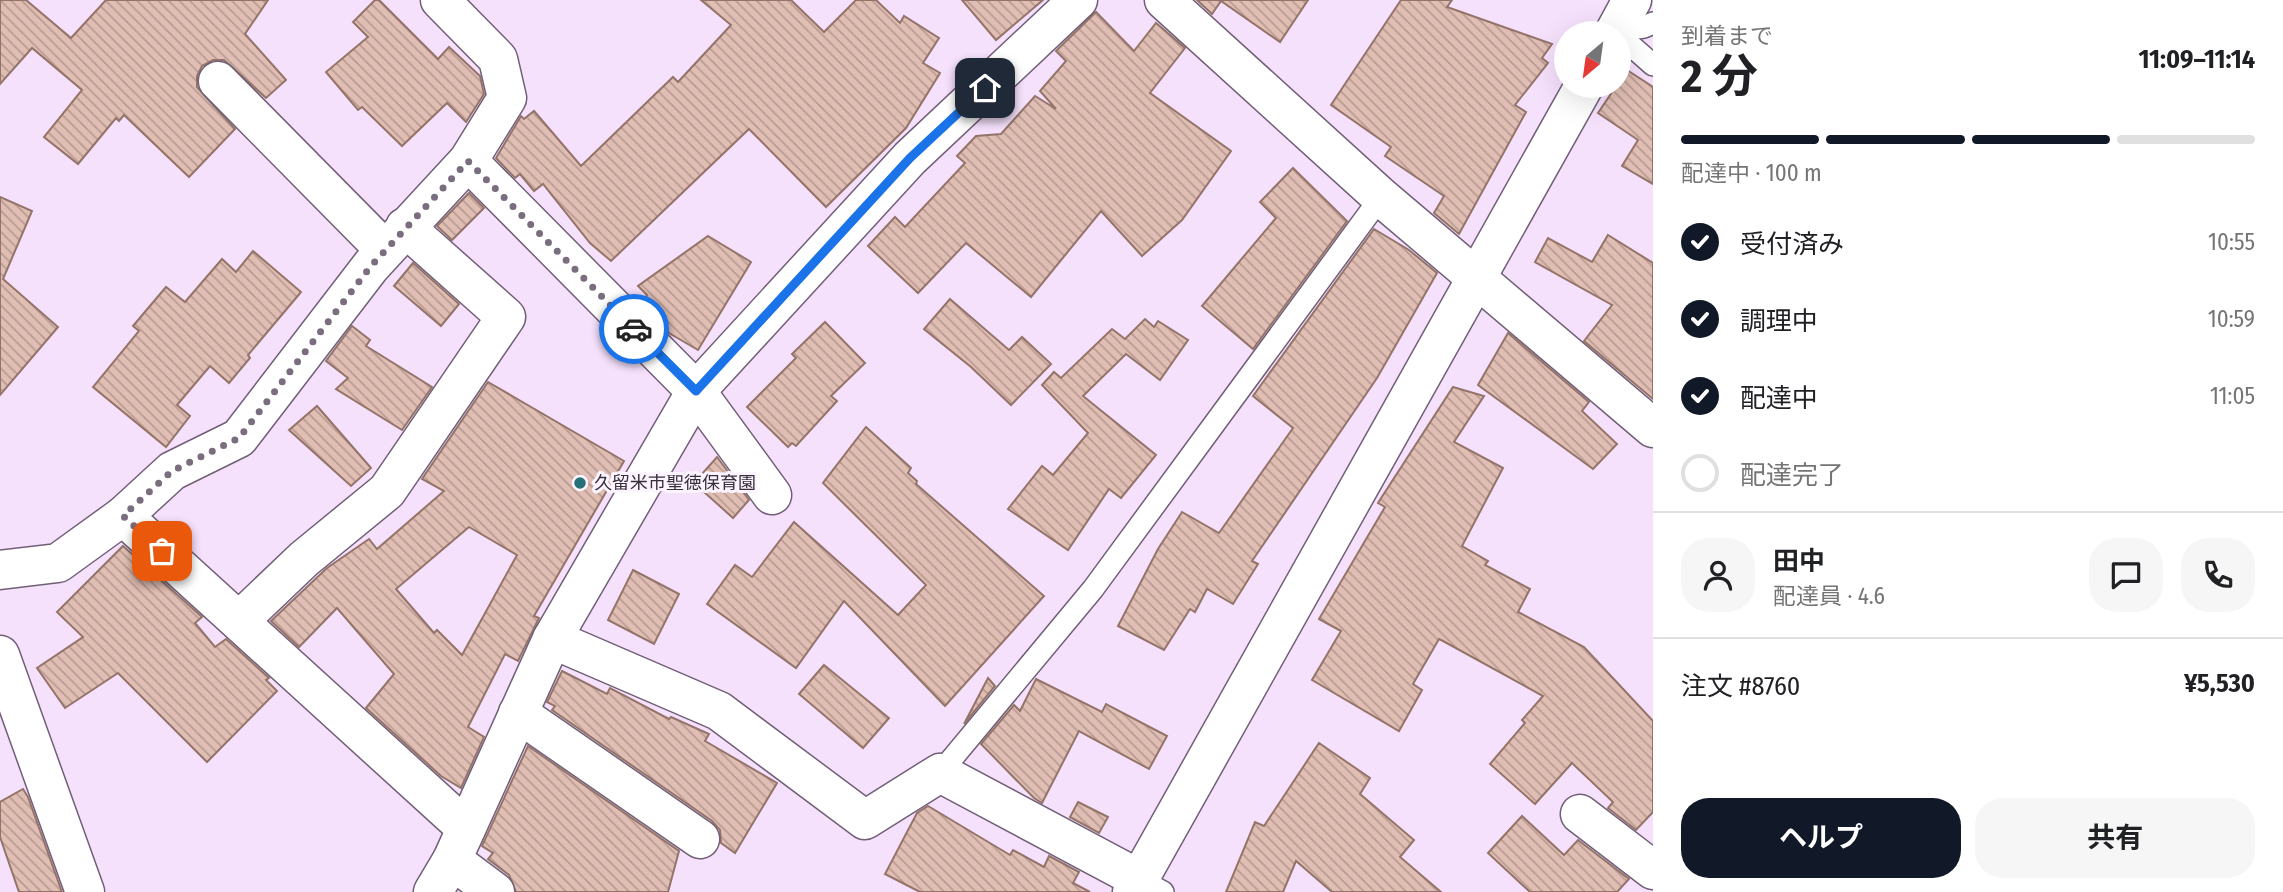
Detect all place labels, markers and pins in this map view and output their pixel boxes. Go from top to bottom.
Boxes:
pin [955,58,1015,118]
place label: 久留米市聖徳保育園 [594,472,756,494]
marker: 久留米市聖徳保育園 [572,475,588,491]
pin [132,521,192,581]

